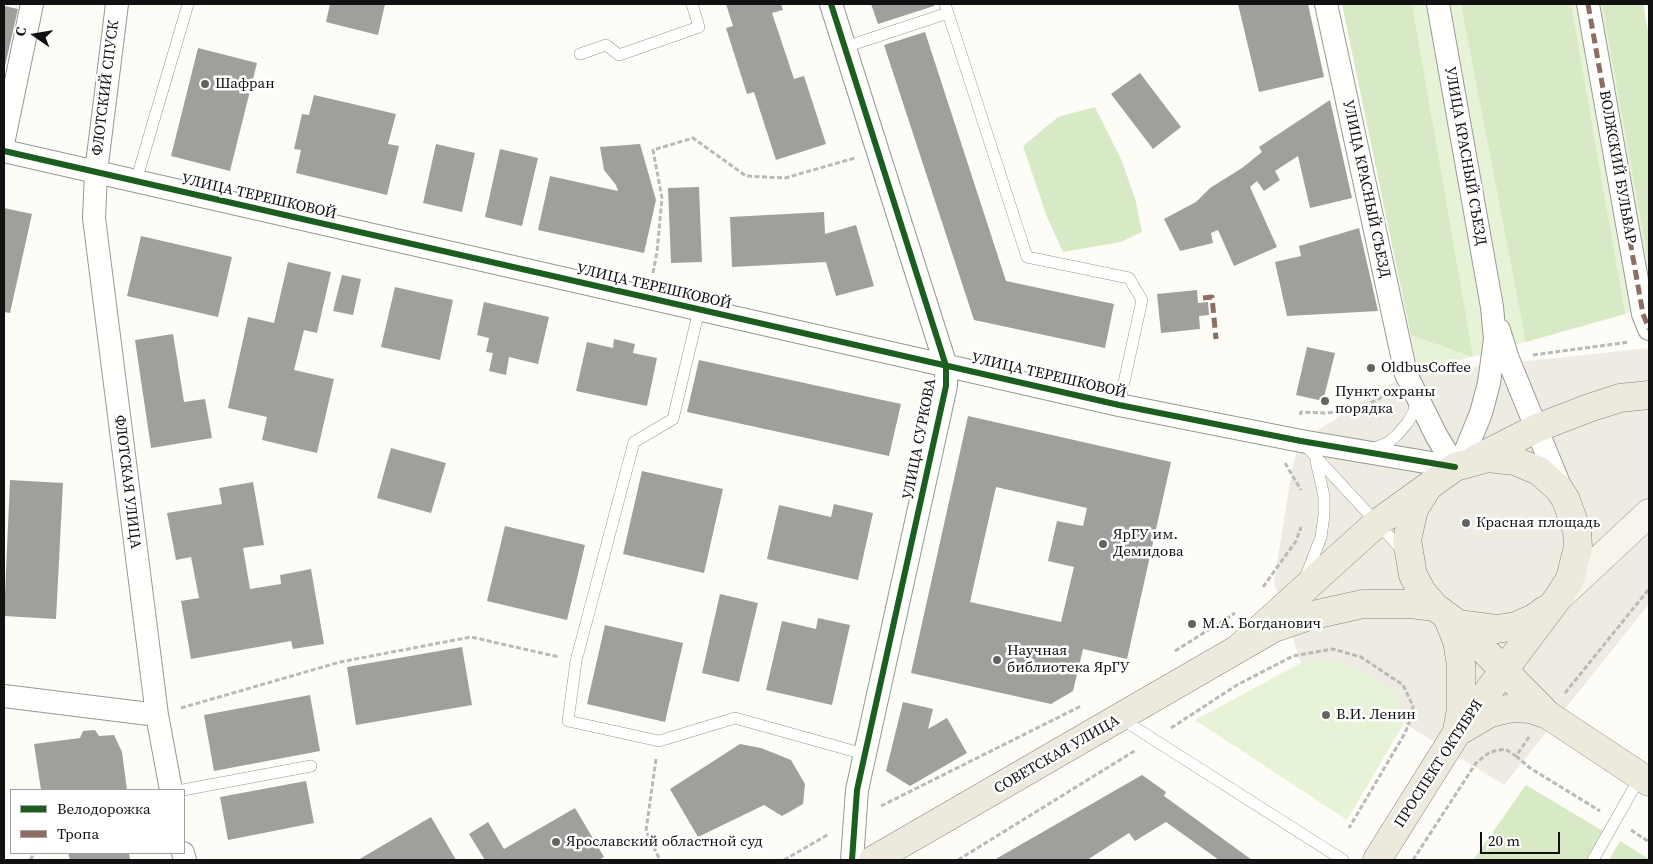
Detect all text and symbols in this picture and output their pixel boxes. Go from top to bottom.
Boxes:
north arrow [10,10,60,60]
street label: ФЛОТСКИЙ СПУСК [89,19,123,157]
text: С [10,25,31,38]
street label: УЛИЦА КРАСНЫЙ СЪЕЗД [1440,65,1490,247]
place label: Шафран [215,75,275,93]
marker: Шафран [199,78,211,90]
street label: ВОЛЖСКИЙ БУЛЬВАР [1595,89,1639,245]
street label: УЛИЦА КРАСНЫЙ СЪЕЗД [1338,98,1394,280]
street label: УЛИЦА ТЕРЕШКОВОЙ [180,170,338,224]
street label: УЛИЦА ТЕРЕШКОВОЙ [575,260,733,314]
street label: УЛИЦА ТЕРЕШКОВОЙ [970,349,1128,403]
place label: OldbusCoffee [1381,359,1471,377]
marker: OldbusCoffee [1365,362,1377,374]
street label: УЛИЦА СУРКОВА [899,377,941,501]
place label: Пункт охраны порядка [1335,383,1435,418]
marker: Пункт охраны порядка [1319,395,1331,407]
street label: ФЛОТСКАЯ УЛИЦА [110,414,144,550]
place label: Красная площадь [1476,514,1600,532]
marker: Красная площадь [1460,517,1472,529]
place label: ЯрГУ им. Демидова [1113,526,1184,561]
marker: ЯрГУ им. Демидова [1097,538,1109,550]
place label: М.А. Богданович [1202,615,1321,633]
marker: М.А. Богданович [1186,618,1198,630]
place label: Научная библиотека ЯрГУ [1007,642,1130,677]
marker: Научная библиотека ЯрГУ [991,654,1003,666]
street label: ПРОСПЕКТ ОКТЯБРЯ [1391,697,1487,831]
place label: В.И. Ленин [1336,706,1416,724]
marker: В.И. Ленин [1320,709,1332,721]
street label: СОВЕТСКАЯ УЛИЦА [991,712,1123,798]
legend [10,789,185,854]
text: Велодорожка [57,798,151,819]
scale bar [1483,822,1563,854]
text: Тропа [57,823,99,844]
text: 20 m [1488,830,1520,851]
place label: Ярославский областной суд [566,833,763,851]
marker: Ярославский областной суд [550,836,562,848]

